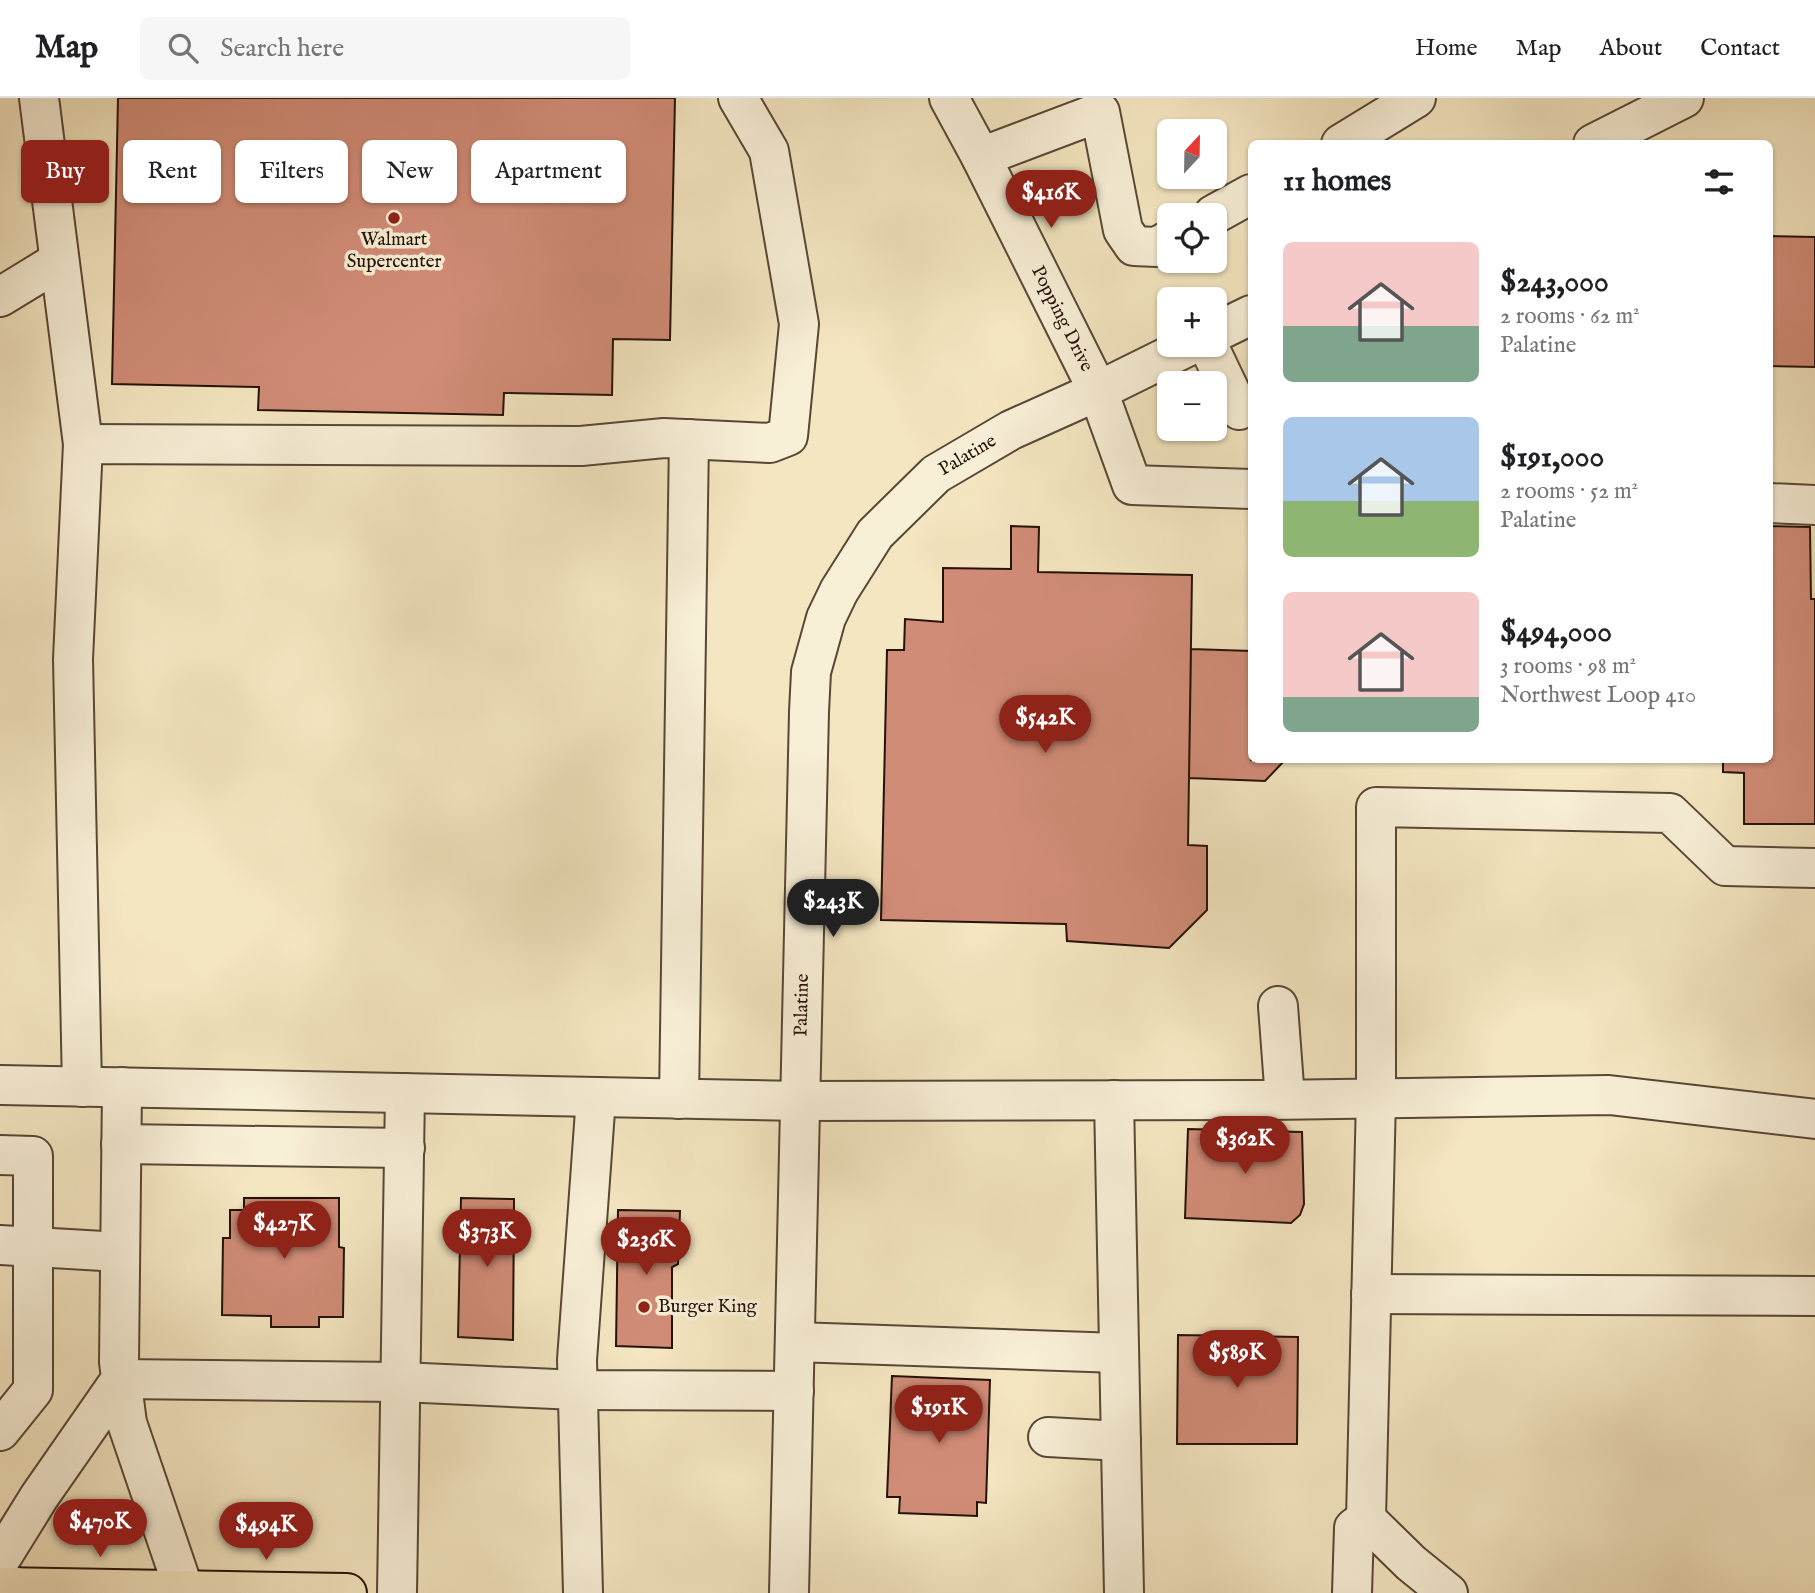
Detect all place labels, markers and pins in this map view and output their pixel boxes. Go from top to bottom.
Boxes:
pin: $416K [1002,170,1100,230]
marker: Walmart Supercenter [386,210,402,226]
place label: Walmart Supercenter [347,228,441,274]
pin: $542K [996,696,1094,755]
pin: $243K [784,880,882,939]
pin: $362K [1196,1116,1294,1176]
pin: $427K [235,1202,333,1261]
pin: $373K [438,1210,536,1269]
pin: $236K [597,1218,695,1277]
place label: Burger King [658,1295,757,1319]
marker: Burger King [636,1299,652,1315]
pin: $589K [1188,1330,1286,1390]
pin: $191K [890,1386,988,1445]
pin: $470K [51,1500,149,1559]
pin: $494K [217,1502,315,1562]

